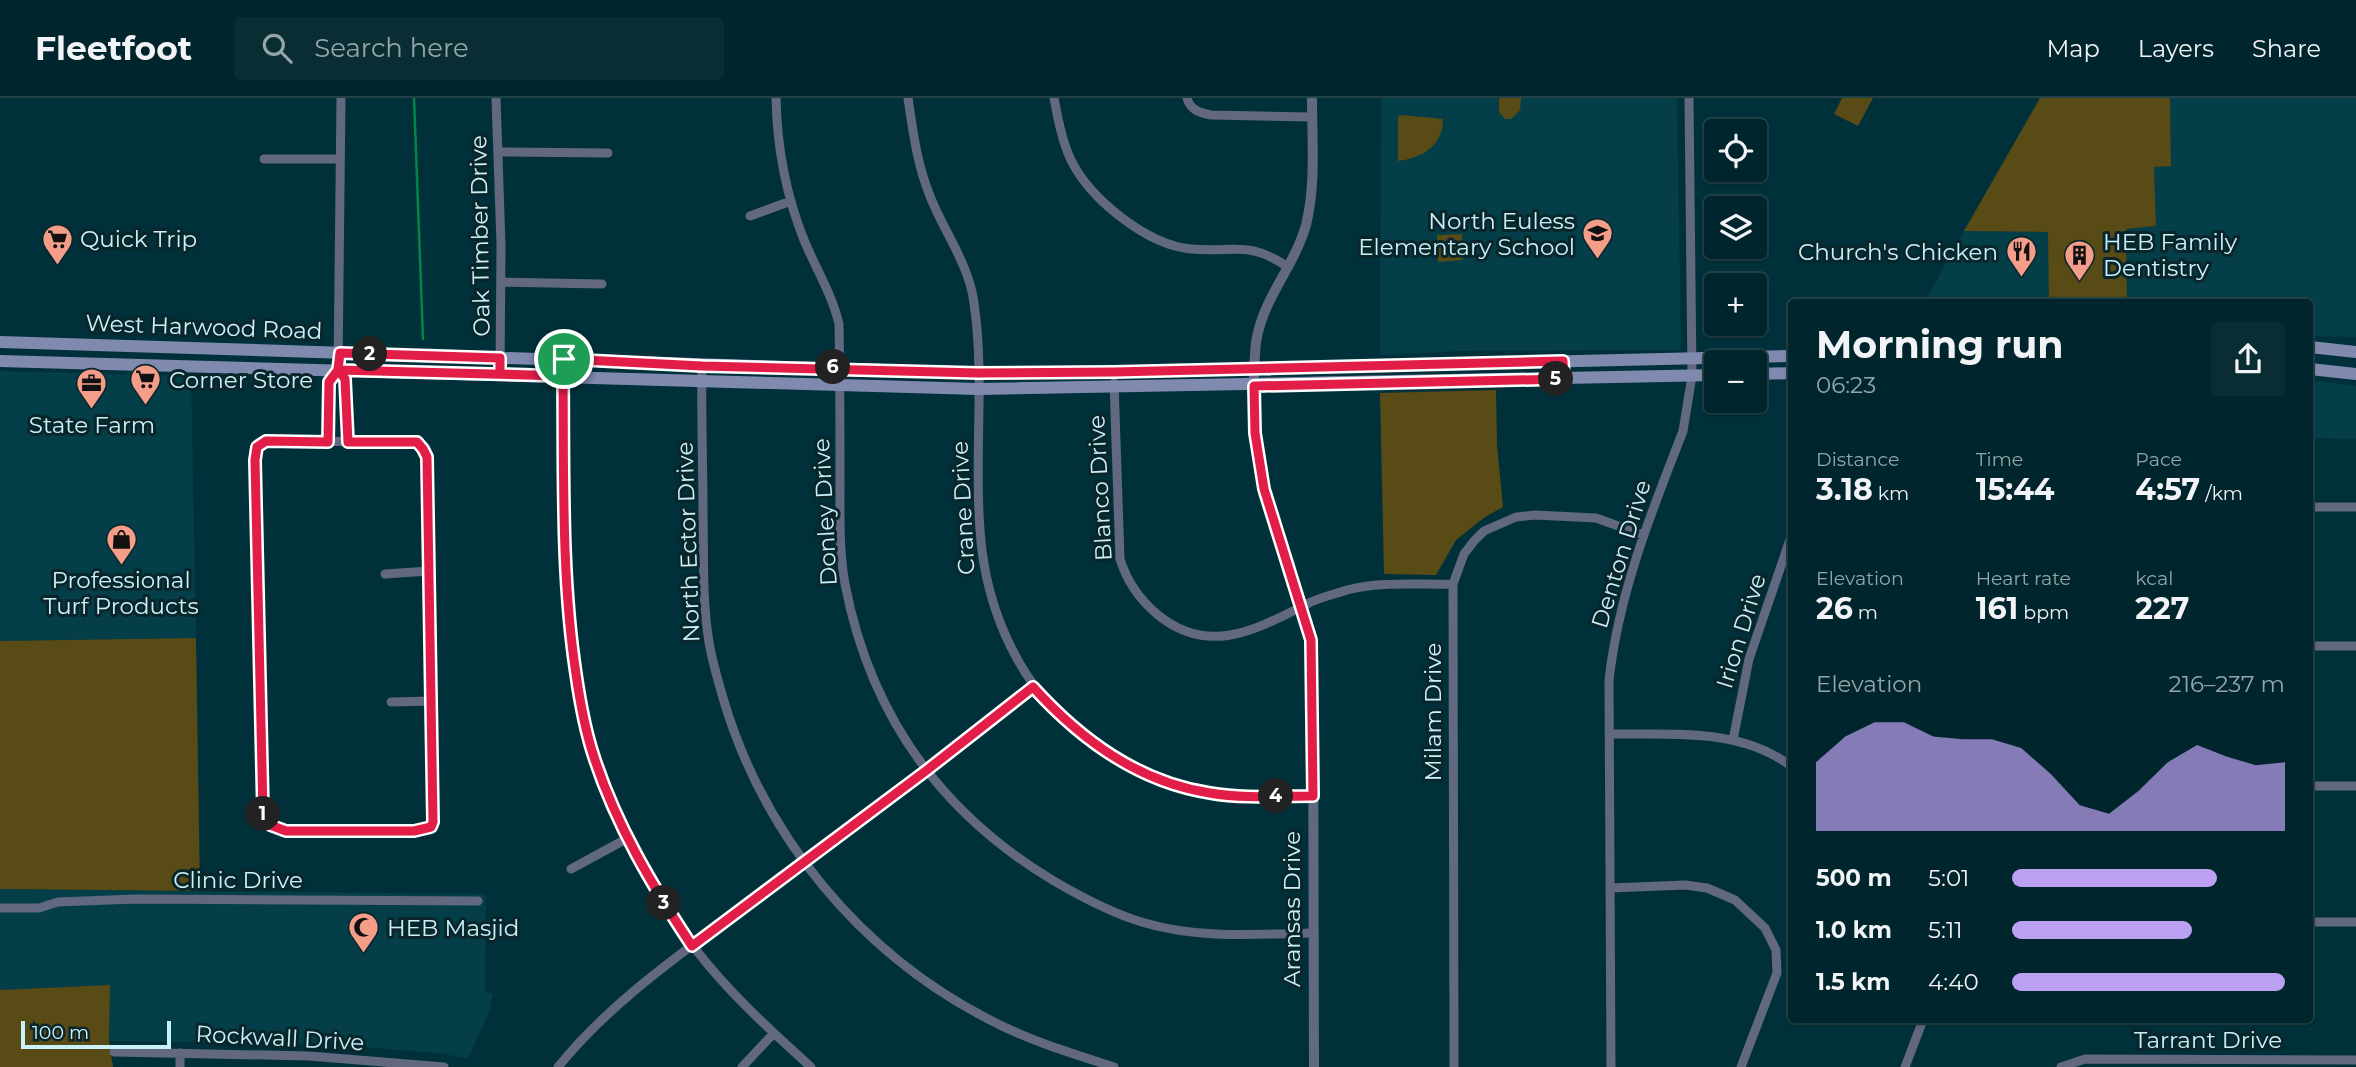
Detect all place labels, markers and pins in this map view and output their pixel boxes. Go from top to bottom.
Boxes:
place label: North Euless Elementary School [1358,207,1575,261]
school or university icon: North Euless Elementary School [1581,217,1615,261]
supermarket icon: Quick Trip [40,222,74,266]
place label: Quick Trip [80,225,197,253]
place label: HEB Family Dentistry [2103,228,2238,282]
restaurant icon: Church's Chicken [2004,235,2038,279]
place label: Church's Chicken [1798,238,1998,266]
building icon: HEB Family Dentistry [2063,238,2097,282]
pin [534,329,594,389]
pin: 2 [352,336,388,372]
pin: 6 [816,350,850,384]
pin: 5 [1538,362,1574,396]
supermarket icon: Corner Store [129,363,163,407]
place label: Corner Store [169,366,313,394]
office icon: State Farm [75,367,109,411]
place label: State Farm [29,411,155,439]
shop icon: Professional Turf Products [104,522,138,566]
place label: Professional Turf Products [43,566,199,620]
pin: 4 [1258,778,1294,814]
pin: 1 [246,796,280,832]
pin: 3 [646,886,682,920]
mosque icon: HEB Masjid [347,911,381,955]
place label: HEB Masjid [387,914,519,942]

